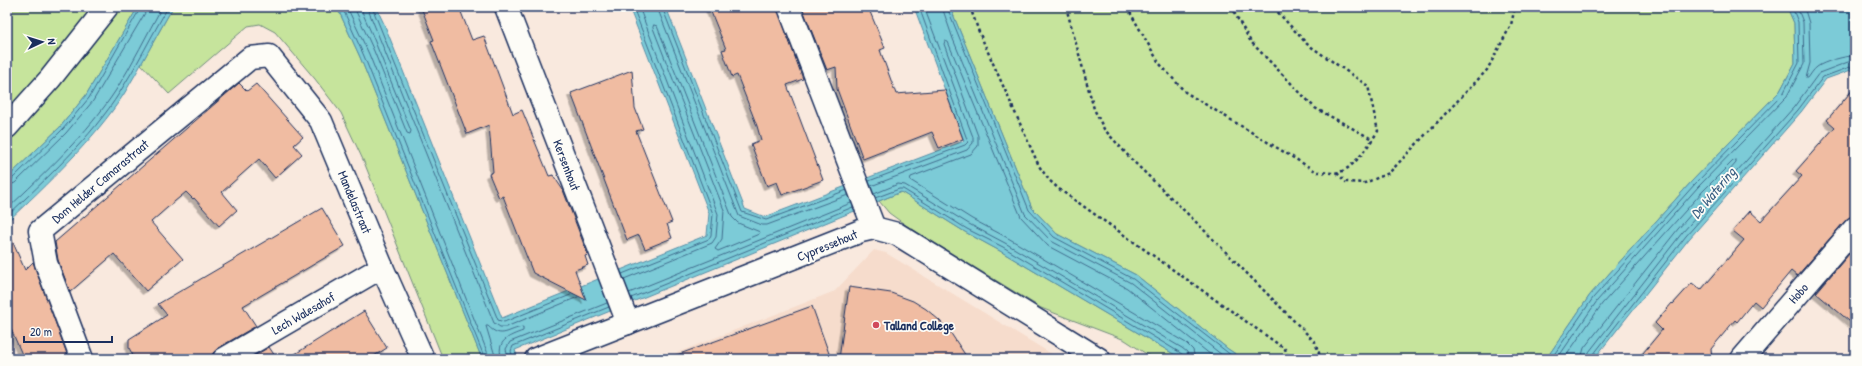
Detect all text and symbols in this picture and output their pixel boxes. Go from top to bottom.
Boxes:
north arrow [22,22,62,62]
text: N [45,38,59,45]
street label: Dom Helder Camarastraat [48,135,153,227]
street label: Kersenhout [549,137,585,194]
water label: De Watering [1686,163,1741,223]
street label: Mandelastraat [334,168,377,237]
street label: Cypressehout [794,224,860,265]
street label: Hobo [1784,279,1812,307]
street label: Lech Walesahof [268,287,338,338]
place label: Talland College [883,316,955,335]
scale bar [24,318,112,344]
marker: Talland College [871,320,881,330]
text: 20 m [30,323,52,340]

